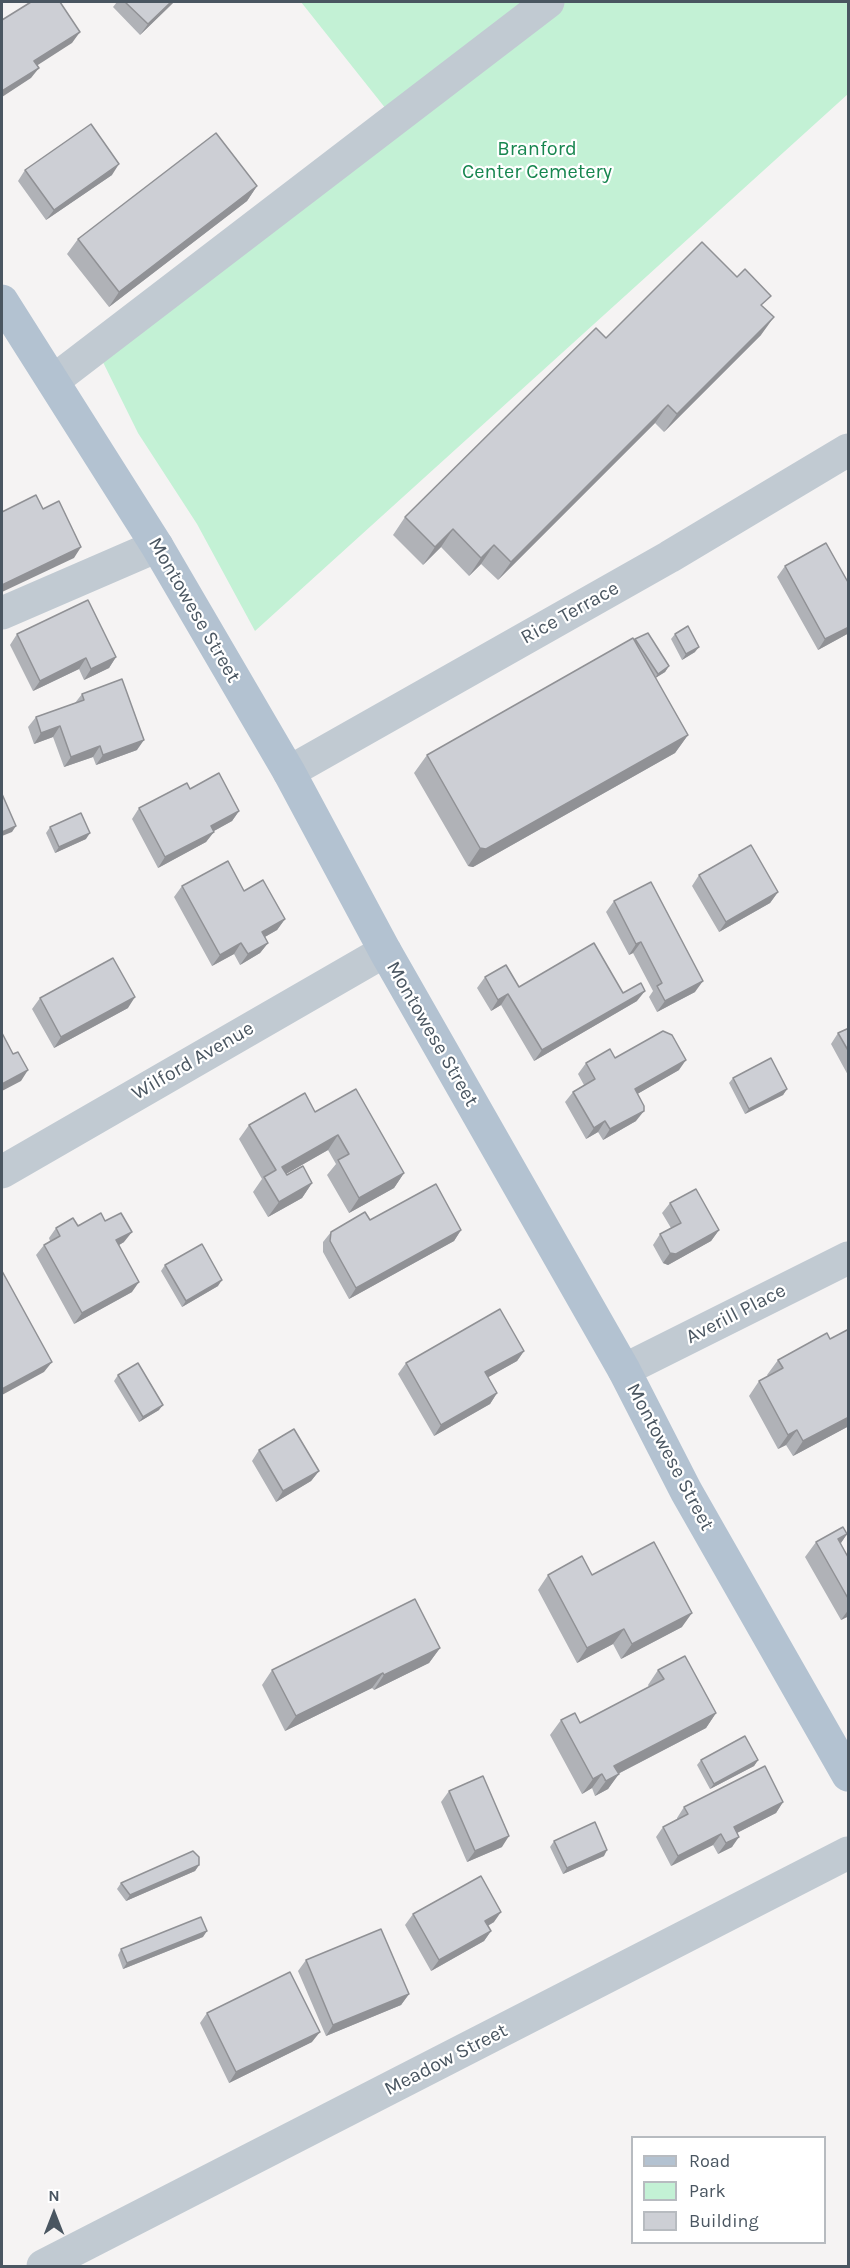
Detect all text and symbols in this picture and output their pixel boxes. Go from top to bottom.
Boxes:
park label: Branford Center Cemetery [462,137,612,184]
street label: Montowese Street [143,533,245,687]
street label: Rice Terrace [517,576,623,650]
street label: Montowese Street [381,957,483,1111]
street label: Wilford Avenue [128,1016,258,1106]
street label: Averill Place [682,1279,790,1349]
street label: Montowese Street [621,1379,719,1535]
street label: Meadow Street [380,2019,512,2101]
legend [631,2136,826,2244]
text: Road [689,2150,730,2172]
text: Park [689,2180,726,2202]
north arrow [24,2184,84,2244]
text: N [48,2186,60,2205]
text: Building [689,2210,759,2232]

